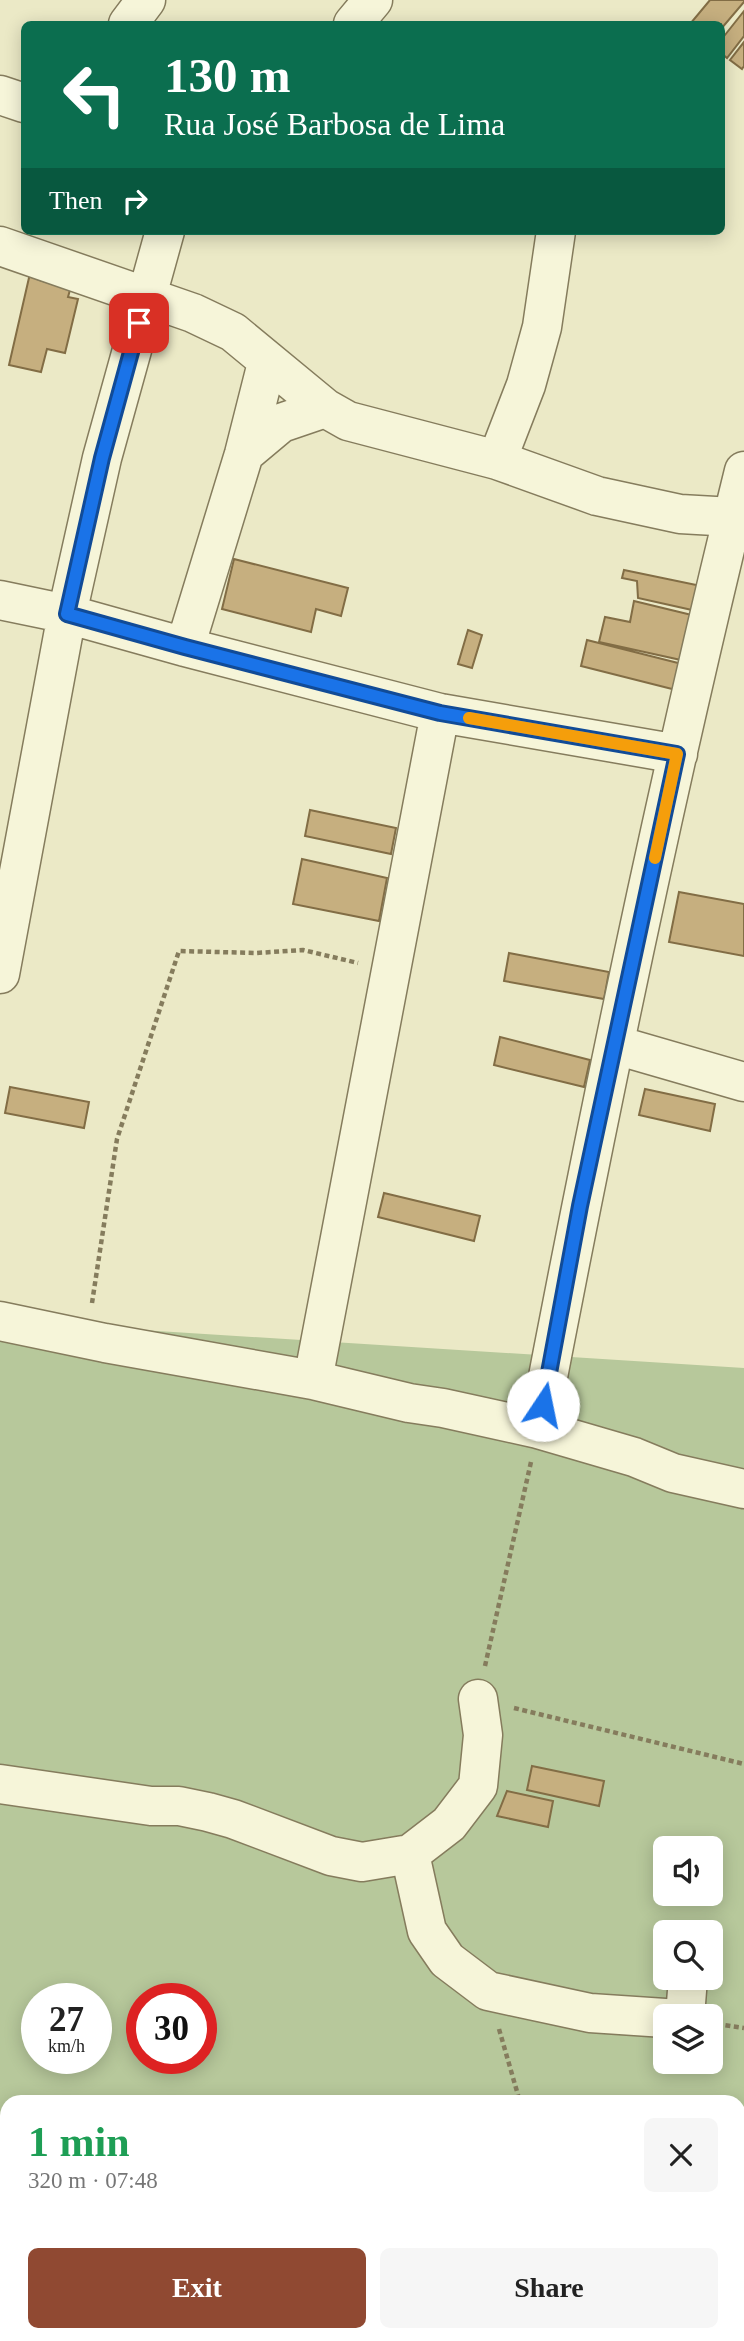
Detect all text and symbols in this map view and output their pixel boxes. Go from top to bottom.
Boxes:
text: 130 m [164,48,291,103]
icon: left [49,49,140,140]
text: Rua José Barbosa de Lima [164,106,505,142]
icon: right [116,182,154,220]
text: Then [49,186,102,215]
pin [109,293,169,353]
icon: arrive [120,304,158,342]
position arrow [506,1368,580,1442]
map controls [653,1836,723,2074]
button: sound [653,1836,723,1906]
button: search [653,1920,723,1990]
speed limit sign: 30 [126,1983,217,2074]
text: 27 [49,2000,84,2039]
button: layers [653,2004,723,2074]
text: km/h [48,2036,85,2056]
button: close [644,2118,718,2192]
text: 1 min [28,2119,130,2165]
text: 320 m · 07:48 [28,2168,158,2193]
button: Exit [28,2248,366,2328]
button: Share [380,2248,718,2328]

